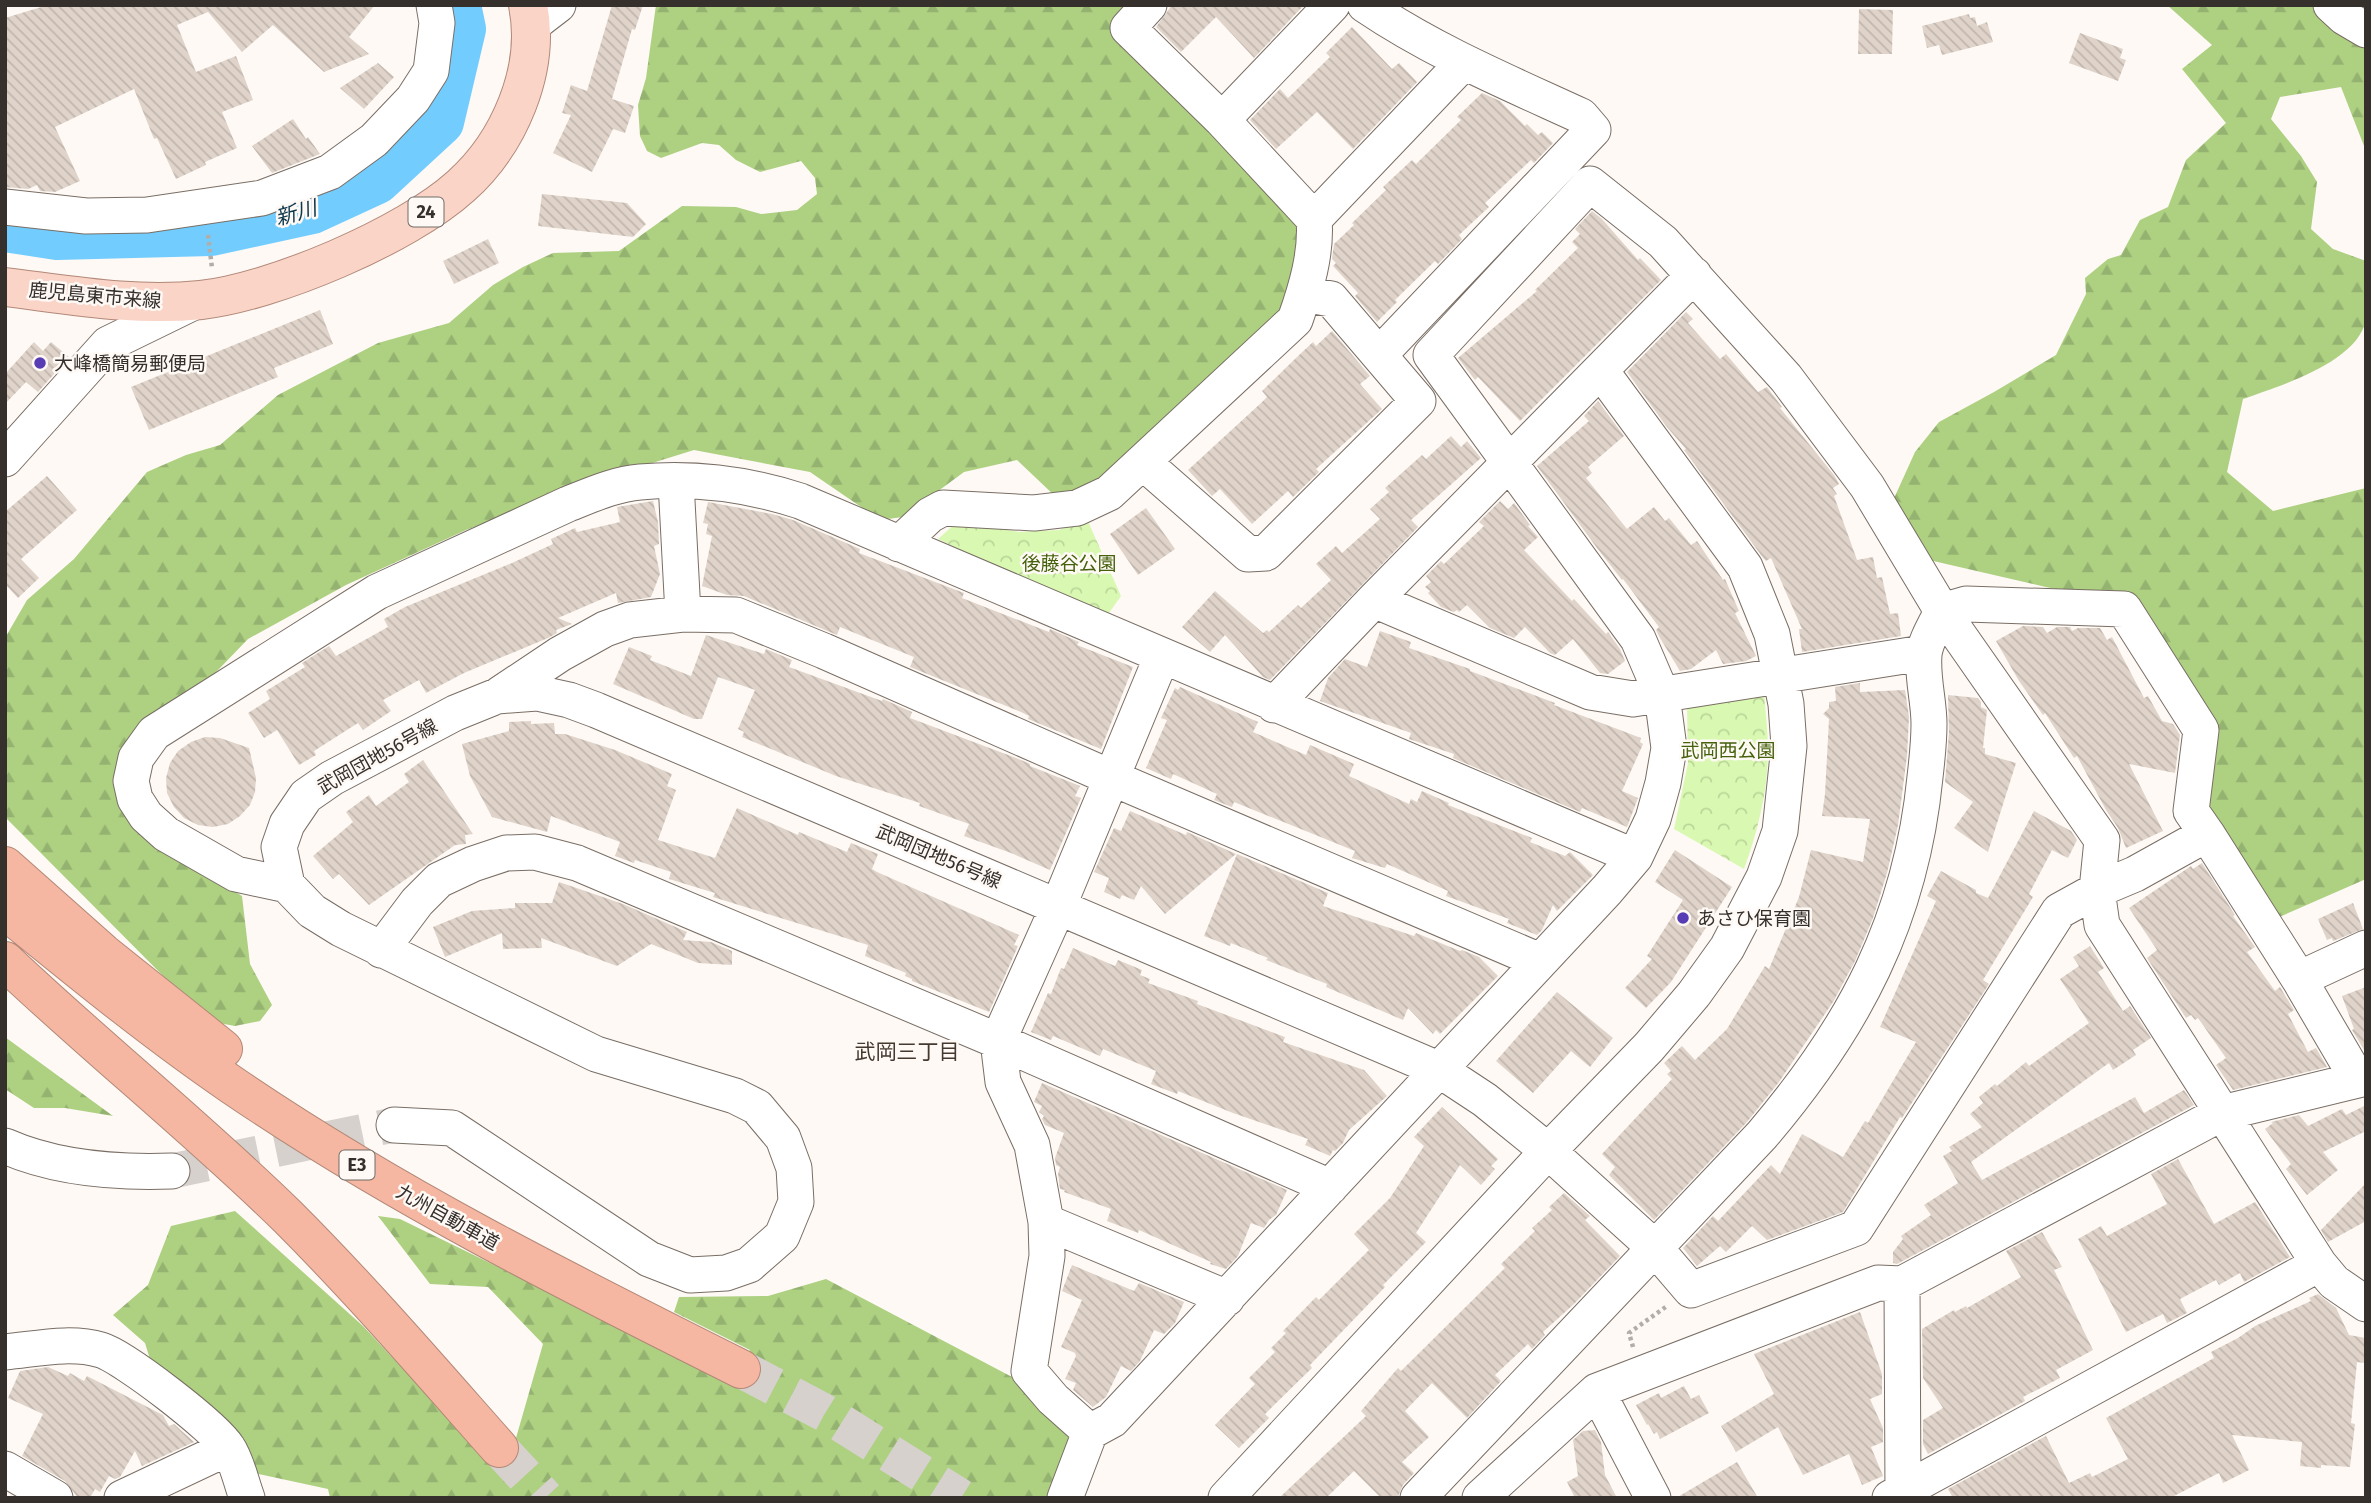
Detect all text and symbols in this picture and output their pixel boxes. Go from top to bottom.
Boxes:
water label: 新川 [272,194,322,231]
road number: 24 [408,197,444,226]
street label: 鹿児島東市来線 [28,278,162,313]
place label: 大峰橋簡易郵便局 [54,352,206,375]
marker: 大峰橋簡易郵便局 [32,355,48,371]
park label: 後藤谷公園 [1021,552,1117,575]
street label: 武岡団地56号線 [313,714,441,799]
park label: 武岡西公園 [1680,739,1776,762]
street label: 武岡団地56号線 [873,820,1005,893]
place label: あさひ保育園 [1697,907,1811,930]
marker: あさひ保育園 [1675,910,1691,926]
district label: 武岡三丁目 [855,1039,960,1065]
road number: E3 [340,1150,374,1180]
street label: 九州自動車道 [392,1180,503,1255]

